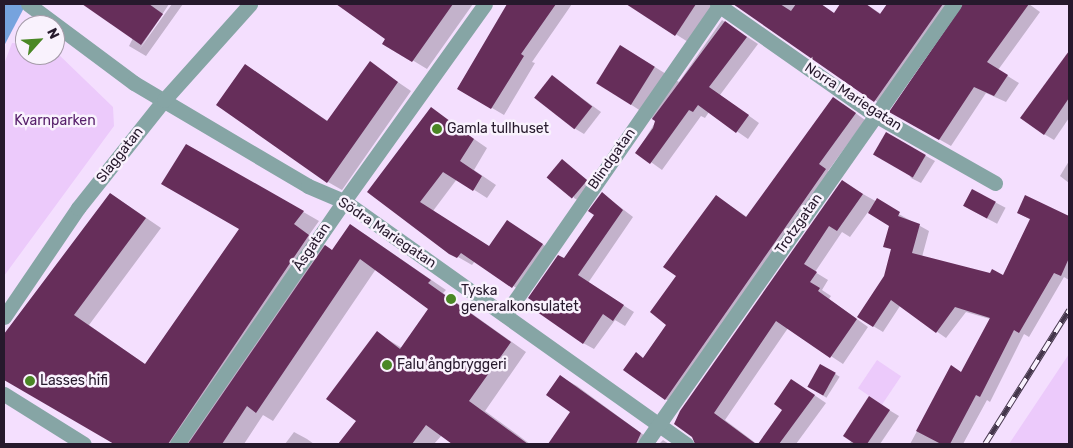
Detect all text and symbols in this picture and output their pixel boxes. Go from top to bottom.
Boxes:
north arrow [15,15,65,65]
text: N [43,25,63,42]
street label: Norra Mariegatan [801,59,905,135]
park label: Kvarnparken [14,113,96,129]
place label: Gamla tullhuset [447,121,549,137]
marker: Gamla tullhuset [431,123,443,135]
street label: Slaggatan [93,124,147,186]
street label: Blindgatan [585,125,639,193]
street label: Trotzgatan [772,190,826,258]
street label: Södra Mariegatan [335,194,439,272]
street label: Åsgatan [290,220,334,274]
place label: Tyska generalkonsulatet [461,283,579,316]
marker: Tyska generalkonsulatet [445,293,457,305]
place label: Falu ångbryggeri [397,357,507,373]
marker: Falu ångbryggeri [381,359,393,371]
place label: Lasses hifi [40,373,108,389]
marker: Lasses hifi [24,375,36,387]

